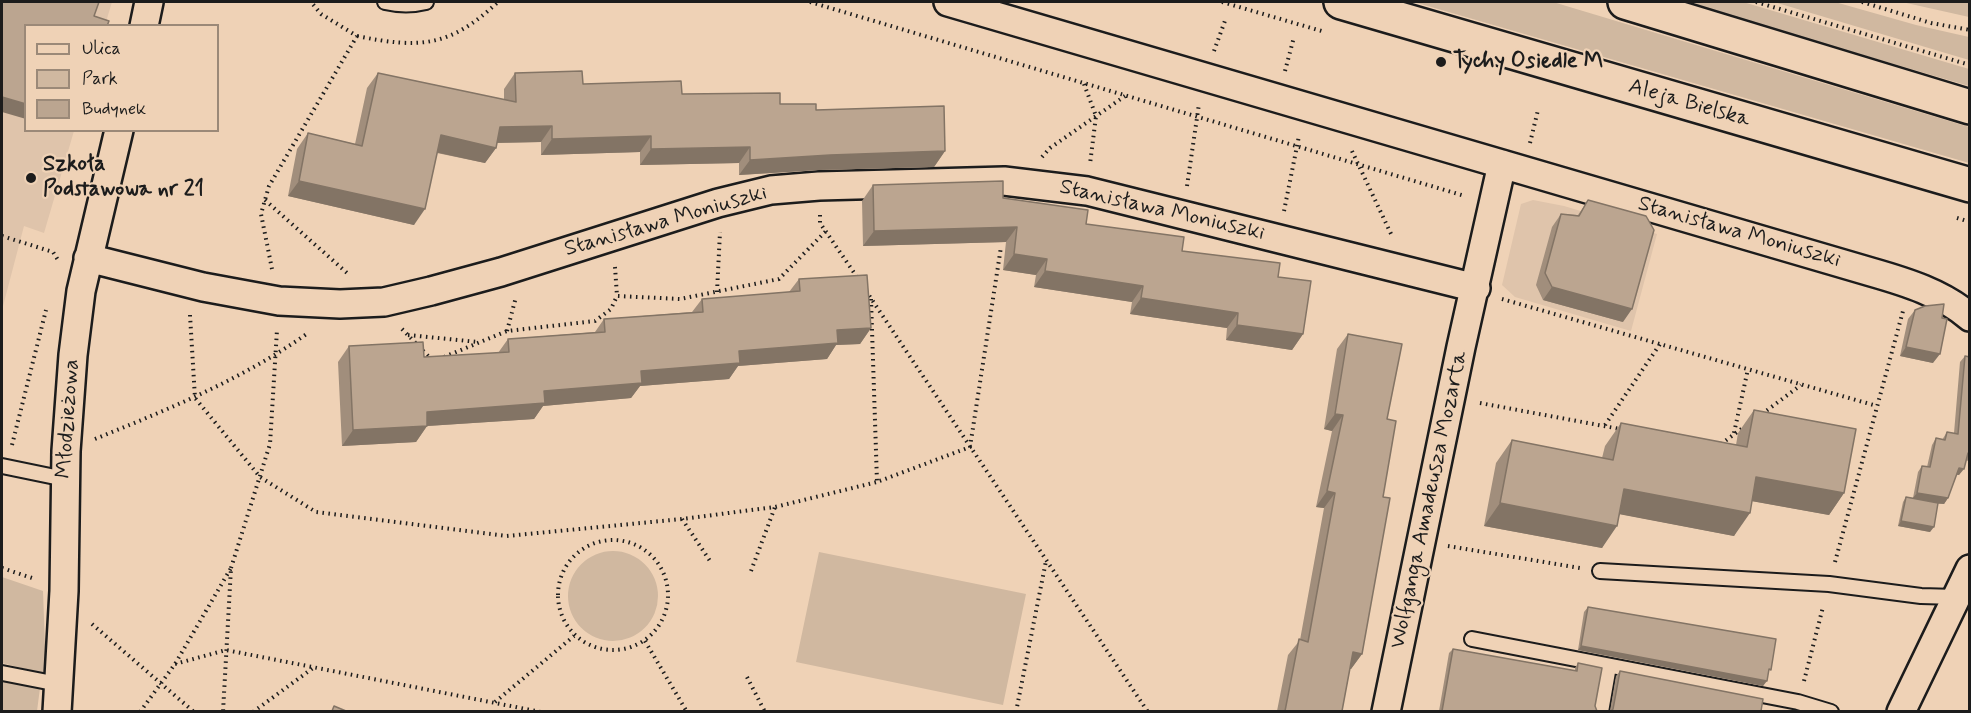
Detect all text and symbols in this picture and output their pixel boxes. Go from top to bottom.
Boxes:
legend [24,24,219,132]
text: Ulica [82,37,121,61]
place label: Tychy Osiedle M [1453,49,1603,75]
marker: Tychy Osiedle M [1434,55,1448,69]
text: Park [82,67,118,91]
street label: Aleja Bielska [1625,74,1753,134]
text: Budynek [82,97,146,121]
place label: Szkoła Podstawowa nr 21 [43,152,204,204]
marker: Szkoła Podstawowa nr 21 [24,171,38,185]
street label: Stanisława Moniuszki [1057,175,1267,247]
street label: Stanisława Moniuszki [562,180,770,264]
street label: Stanisława Moniuszki [1635,191,1843,275]
street label: Wolfganga Amadeusza Mozarta [1386,349,1474,651]
street label: Młodzieżowa [52,358,86,480]

